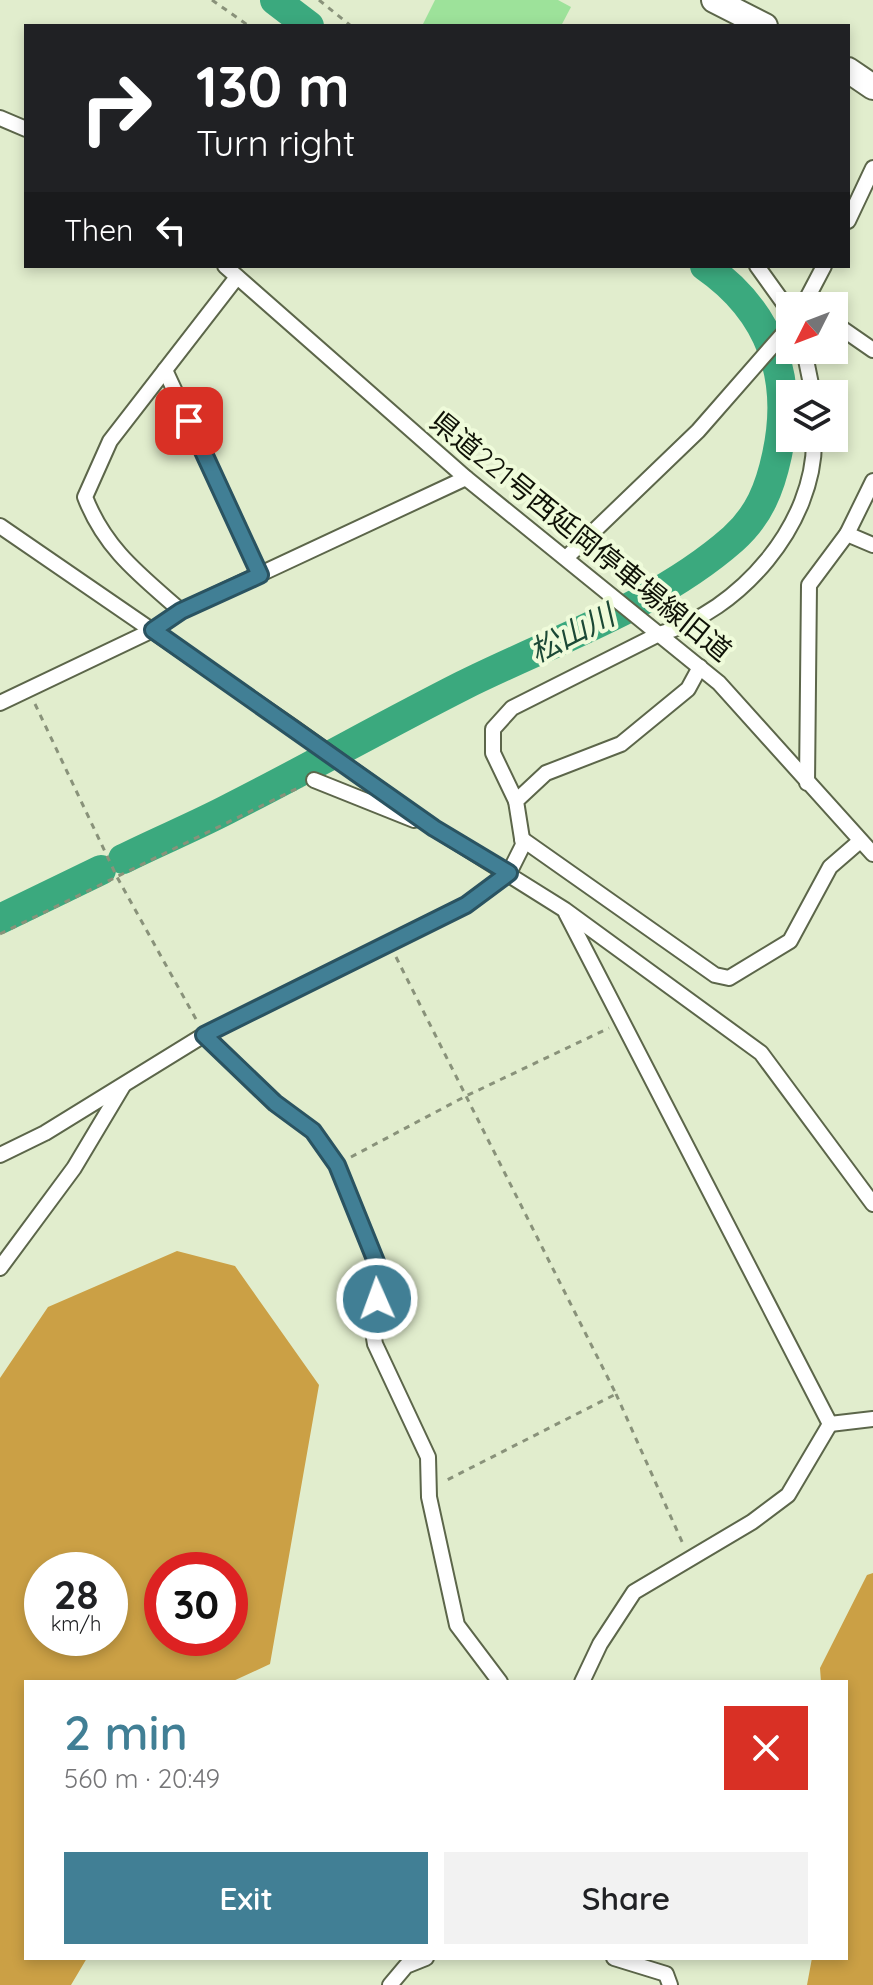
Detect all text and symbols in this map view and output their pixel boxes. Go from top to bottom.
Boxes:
text: 130 m [196,51,350,121]
icon: right [64,56,168,160]
text: Turn right [196,120,355,165]
icon: left [149,208,193,252]
text: Then [64,211,133,249]
north arrow [776,292,848,364]
map controls [776,292,848,452]
button: layers [776,380,848,452]
pin [155,387,223,455]
icon: arrive [167,399,211,443]
street label: 県道221号西延岡停車場線旧道 [424,403,739,668]
water label: 松山川 [523,594,623,670]
position arrow [335,1257,419,1341]
speed limit sign: 30 [144,1552,248,1656]
text: 28 [54,1569,98,1619]
text: km/h [51,1611,101,1636]
text: 2 min [64,1702,188,1762]
button: close [724,1706,808,1790]
text: 560 m · 20:49 [64,1762,220,1795]
button: Exit [64,1852,428,1944]
button: Share [444,1852,808,1944]

